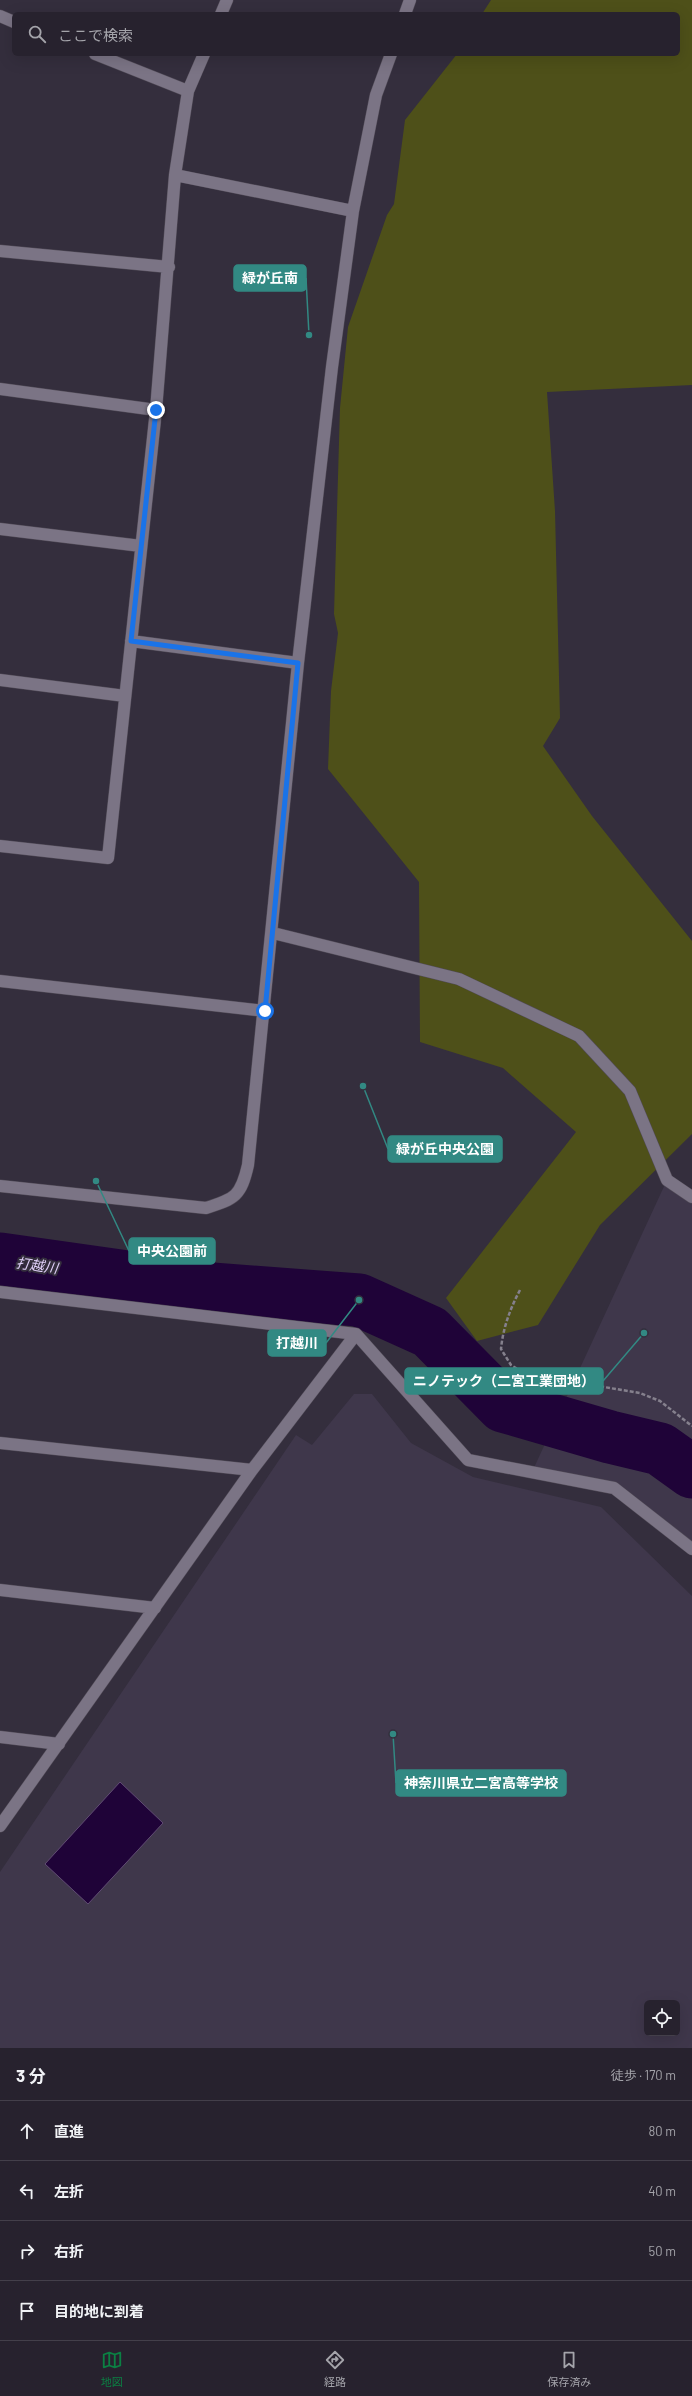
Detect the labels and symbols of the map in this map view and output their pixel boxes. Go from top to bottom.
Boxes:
callout: 緑が丘南 [234,265,306,291]
text: 緑が丘南 [242,269,298,286]
route end [147,401,165,419]
route start [256,1002,274,1020]
callout: 緑が丘中央公園 [388,1136,502,1162]
text: 緑が丘中央公園 [396,1140,494,1157]
callout: 中央公園前 [129,1238,215,1264]
text: 中央公園前 [137,1242,207,1259]
water label: 打越川 [15,1254,61,1277]
callout: 打越川 [268,1330,326,1356]
text: 打越川 [276,1334,318,1351]
callout: ニノテック（二宮工業団地） [405,1368,603,1394]
text: ニノテック（二宮工業団地） [413,1372,595,1389]
callout: 神奈川県立二宮高等学校 [396,1770,566,1796]
text: 神奈川県立二宮高等学校 [404,1774,558,1791]

